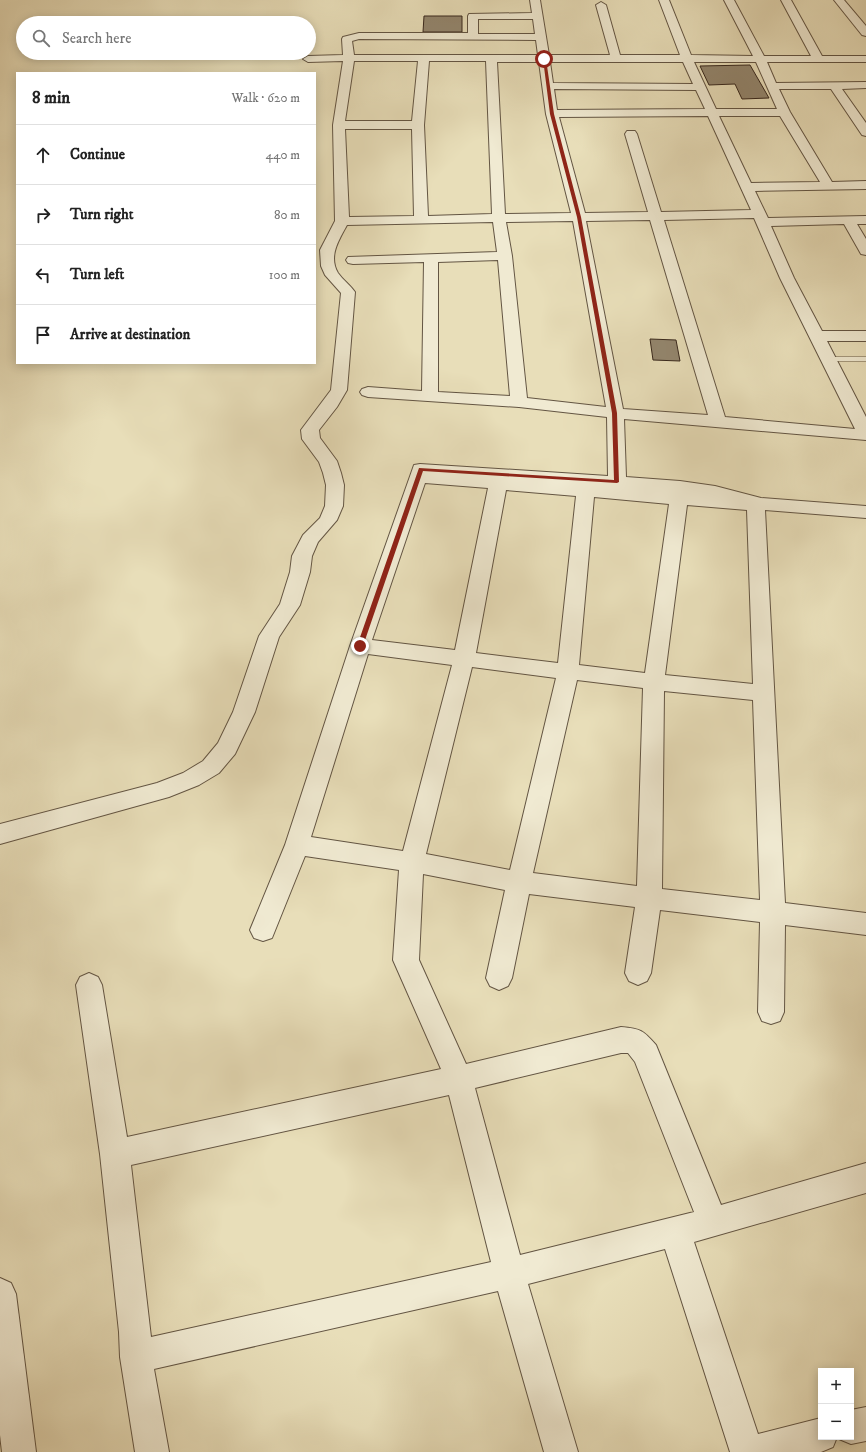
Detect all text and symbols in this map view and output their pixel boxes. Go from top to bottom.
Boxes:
search box [16,16,316,60]
icon: search [30,27,52,49]
text: Search here [62,29,131,48]
route start [535,50,553,68]
text: 8 min [32,87,70,109]
text: Walk · 620 m [232,90,300,106]
icon: ahead [32,144,54,166]
text: Continue [70,145,125,164]
text: 440 m [265,147,300,163]
icon: right [32,204,54,226]
text: Turn right [70,205,133,224]
text: 80 m [274,207,300,223]
icon: left [32,264,54,286]
text: Turn left [70,265,124,284]
text: 100 m [269,267,300,283]
icon: arrive [32,324,54,346]
text: Arrive at destination [70,325,190,344]
route end [351,637,369,655]
map controls [818,1368,854,1440]
button: + [818,1368,854,1404]
button: − [818,1404,854,1440]

